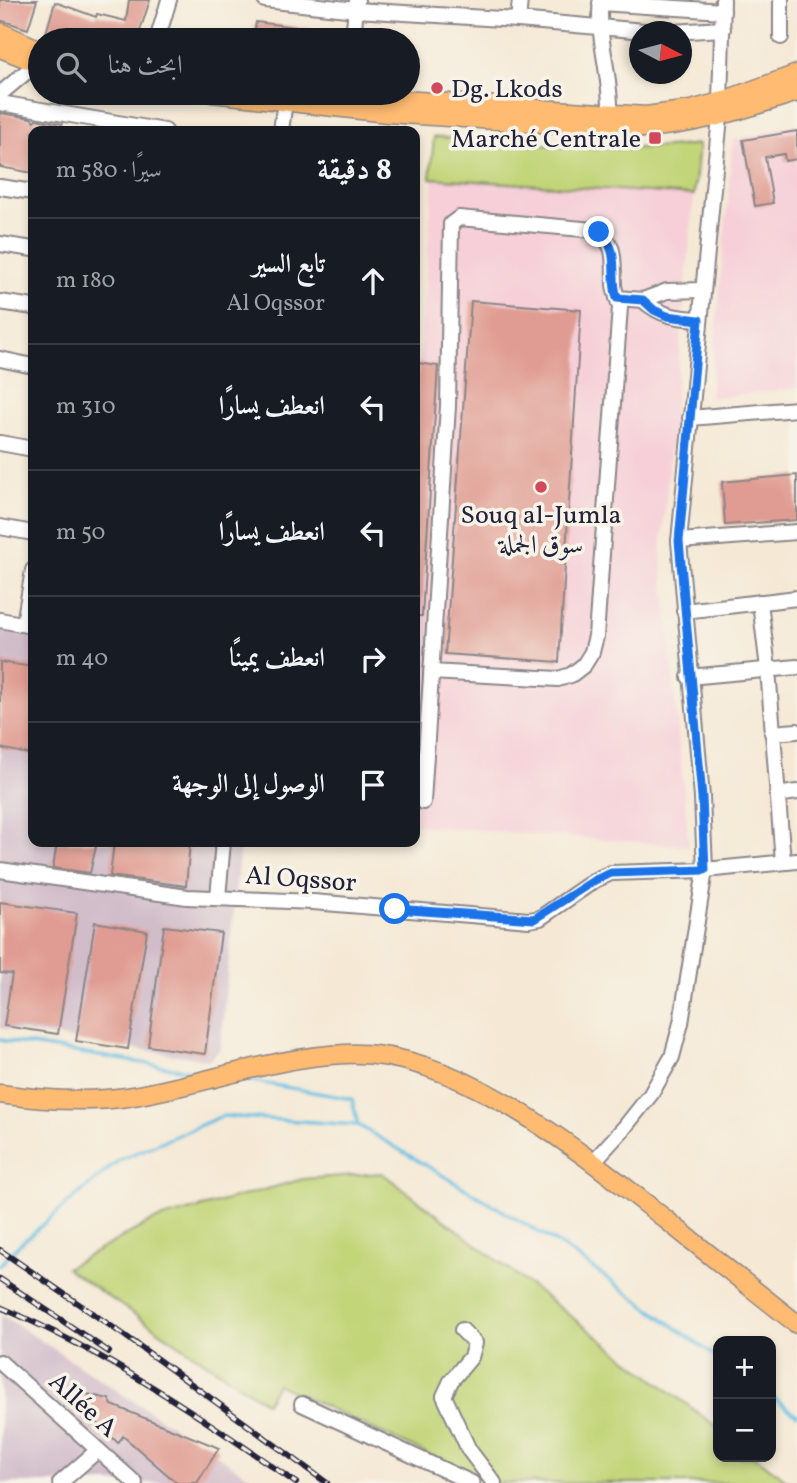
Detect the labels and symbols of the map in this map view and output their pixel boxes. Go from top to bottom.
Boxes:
north arrow [629,21,692,84]
place label: Dg. Lkods [451,72,563,108]
marker: Dg. Lkods [429,80,445,96]
place label: Marché Centrale [451,122,641,158]
marker: Marché Centrale [647,130,663,146]
route end [583,216,614,247]
marker: Souq al-Jumla سوق الجملة [533,479,549,495]
place label: Souq al-Jumla سوق الجملة [461,498,621,564]
street label: Al Oqssor [244,858,358,902]
route start [379,893,410,924]
street label: Allée A [40,1365,125,1446]

